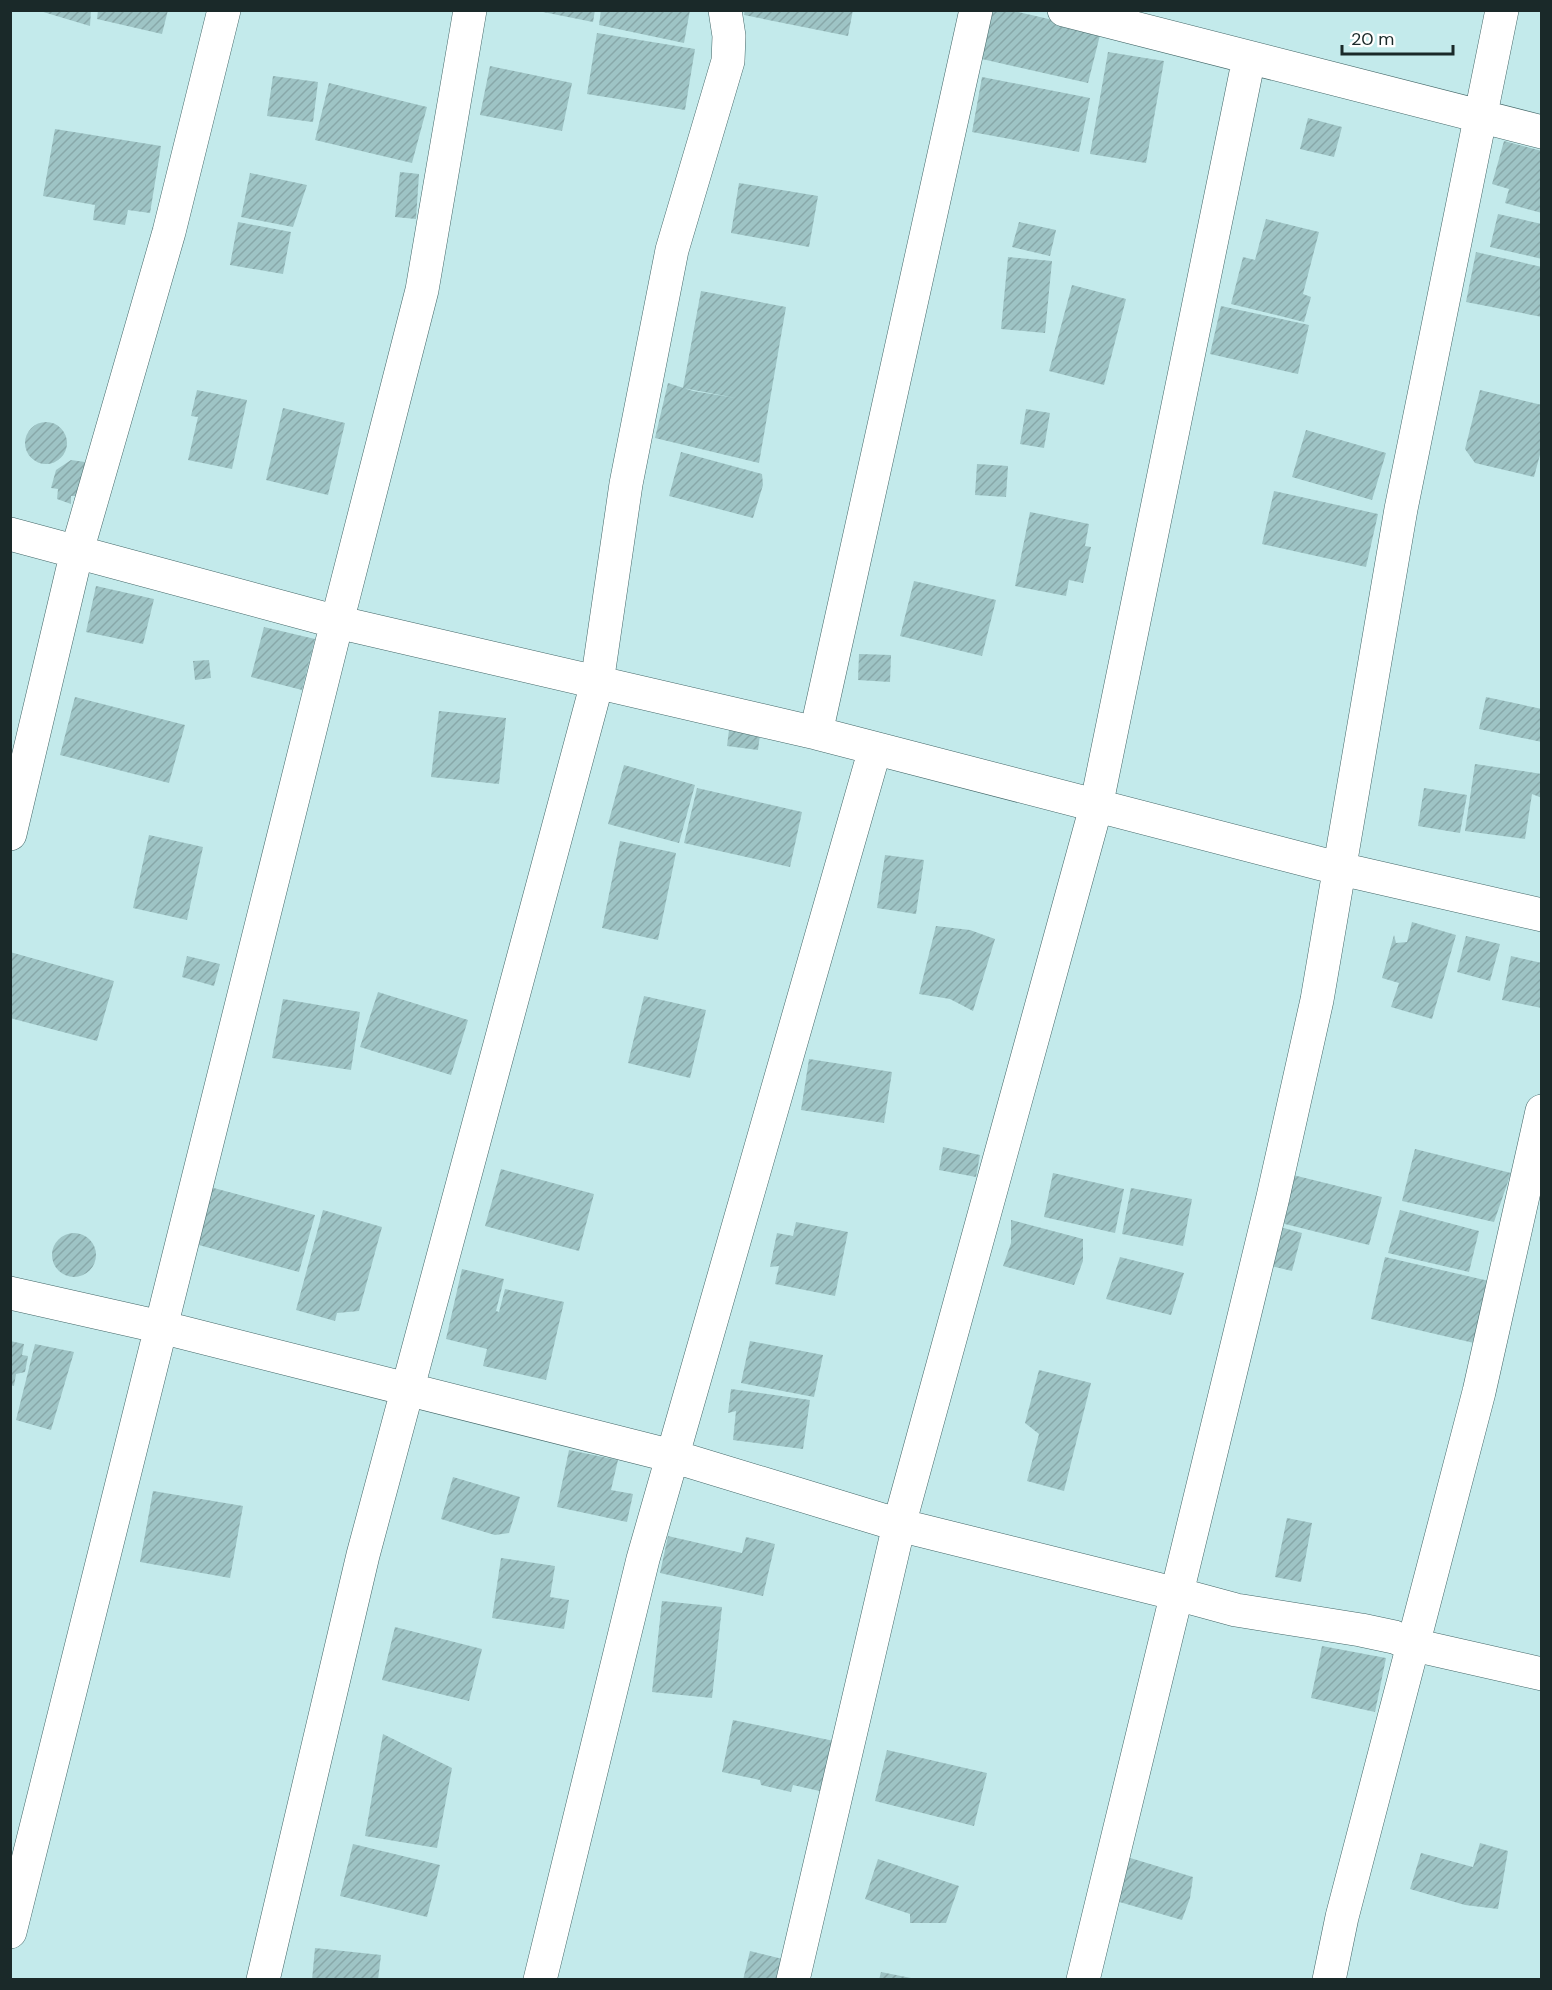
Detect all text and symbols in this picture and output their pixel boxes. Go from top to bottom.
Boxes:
scale bar [1342,18,1453,56]
text: 20 m [1351,27,1394,51]

